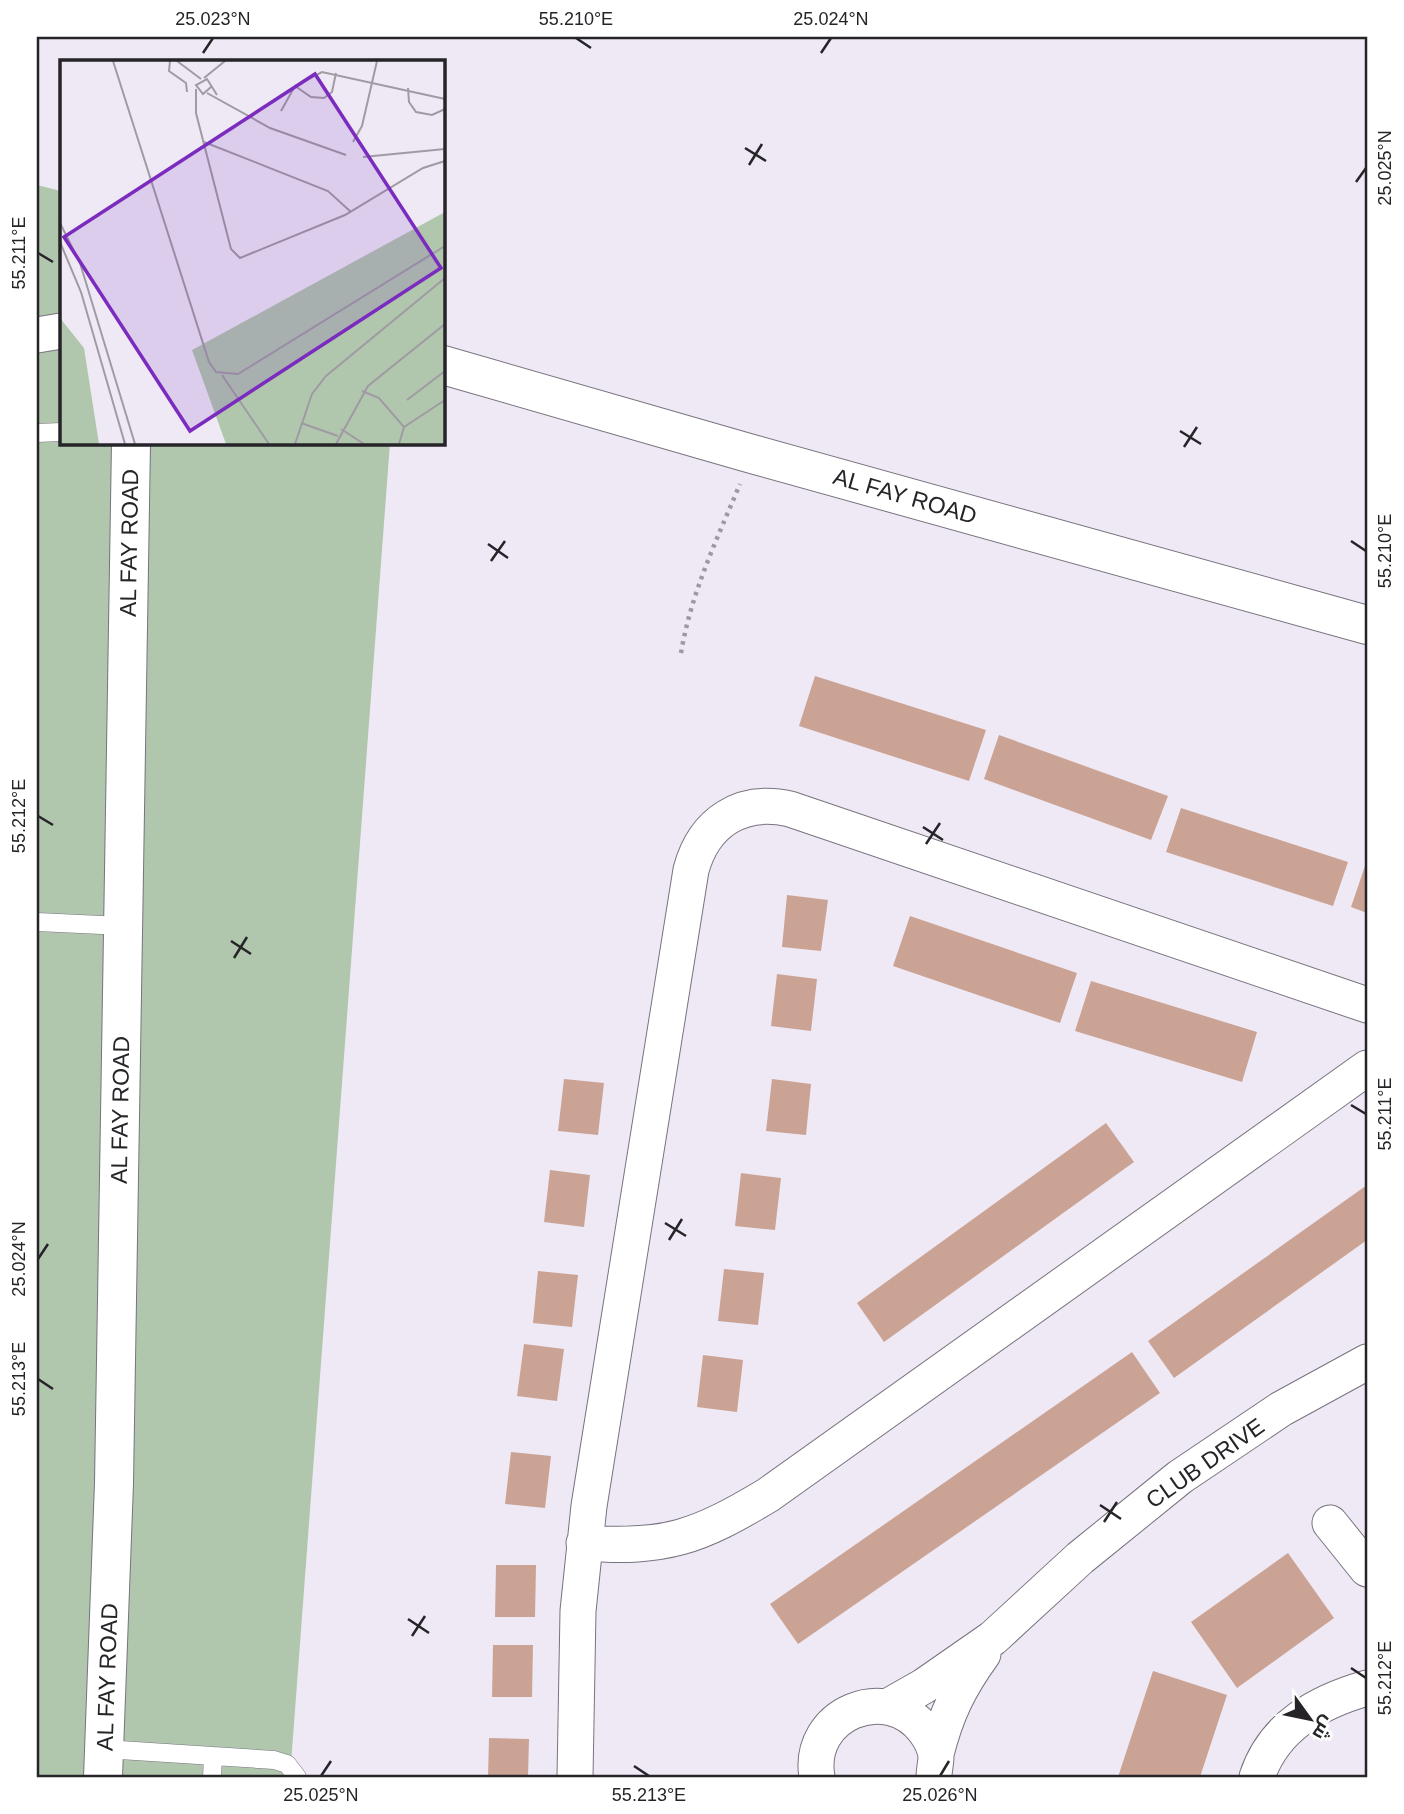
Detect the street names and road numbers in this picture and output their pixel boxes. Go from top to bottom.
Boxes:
street label: AL FAY ROAD [830,463,980,529]
street label: AL FAY ROAD [115,469,143,617]
street label: AL FAY ROAD [106,1036,134,1184]
street label: CLUB DRIVE [1141,1413,1269,1513]
street label: AL FAY ROAD [91,1603,123,1751]

